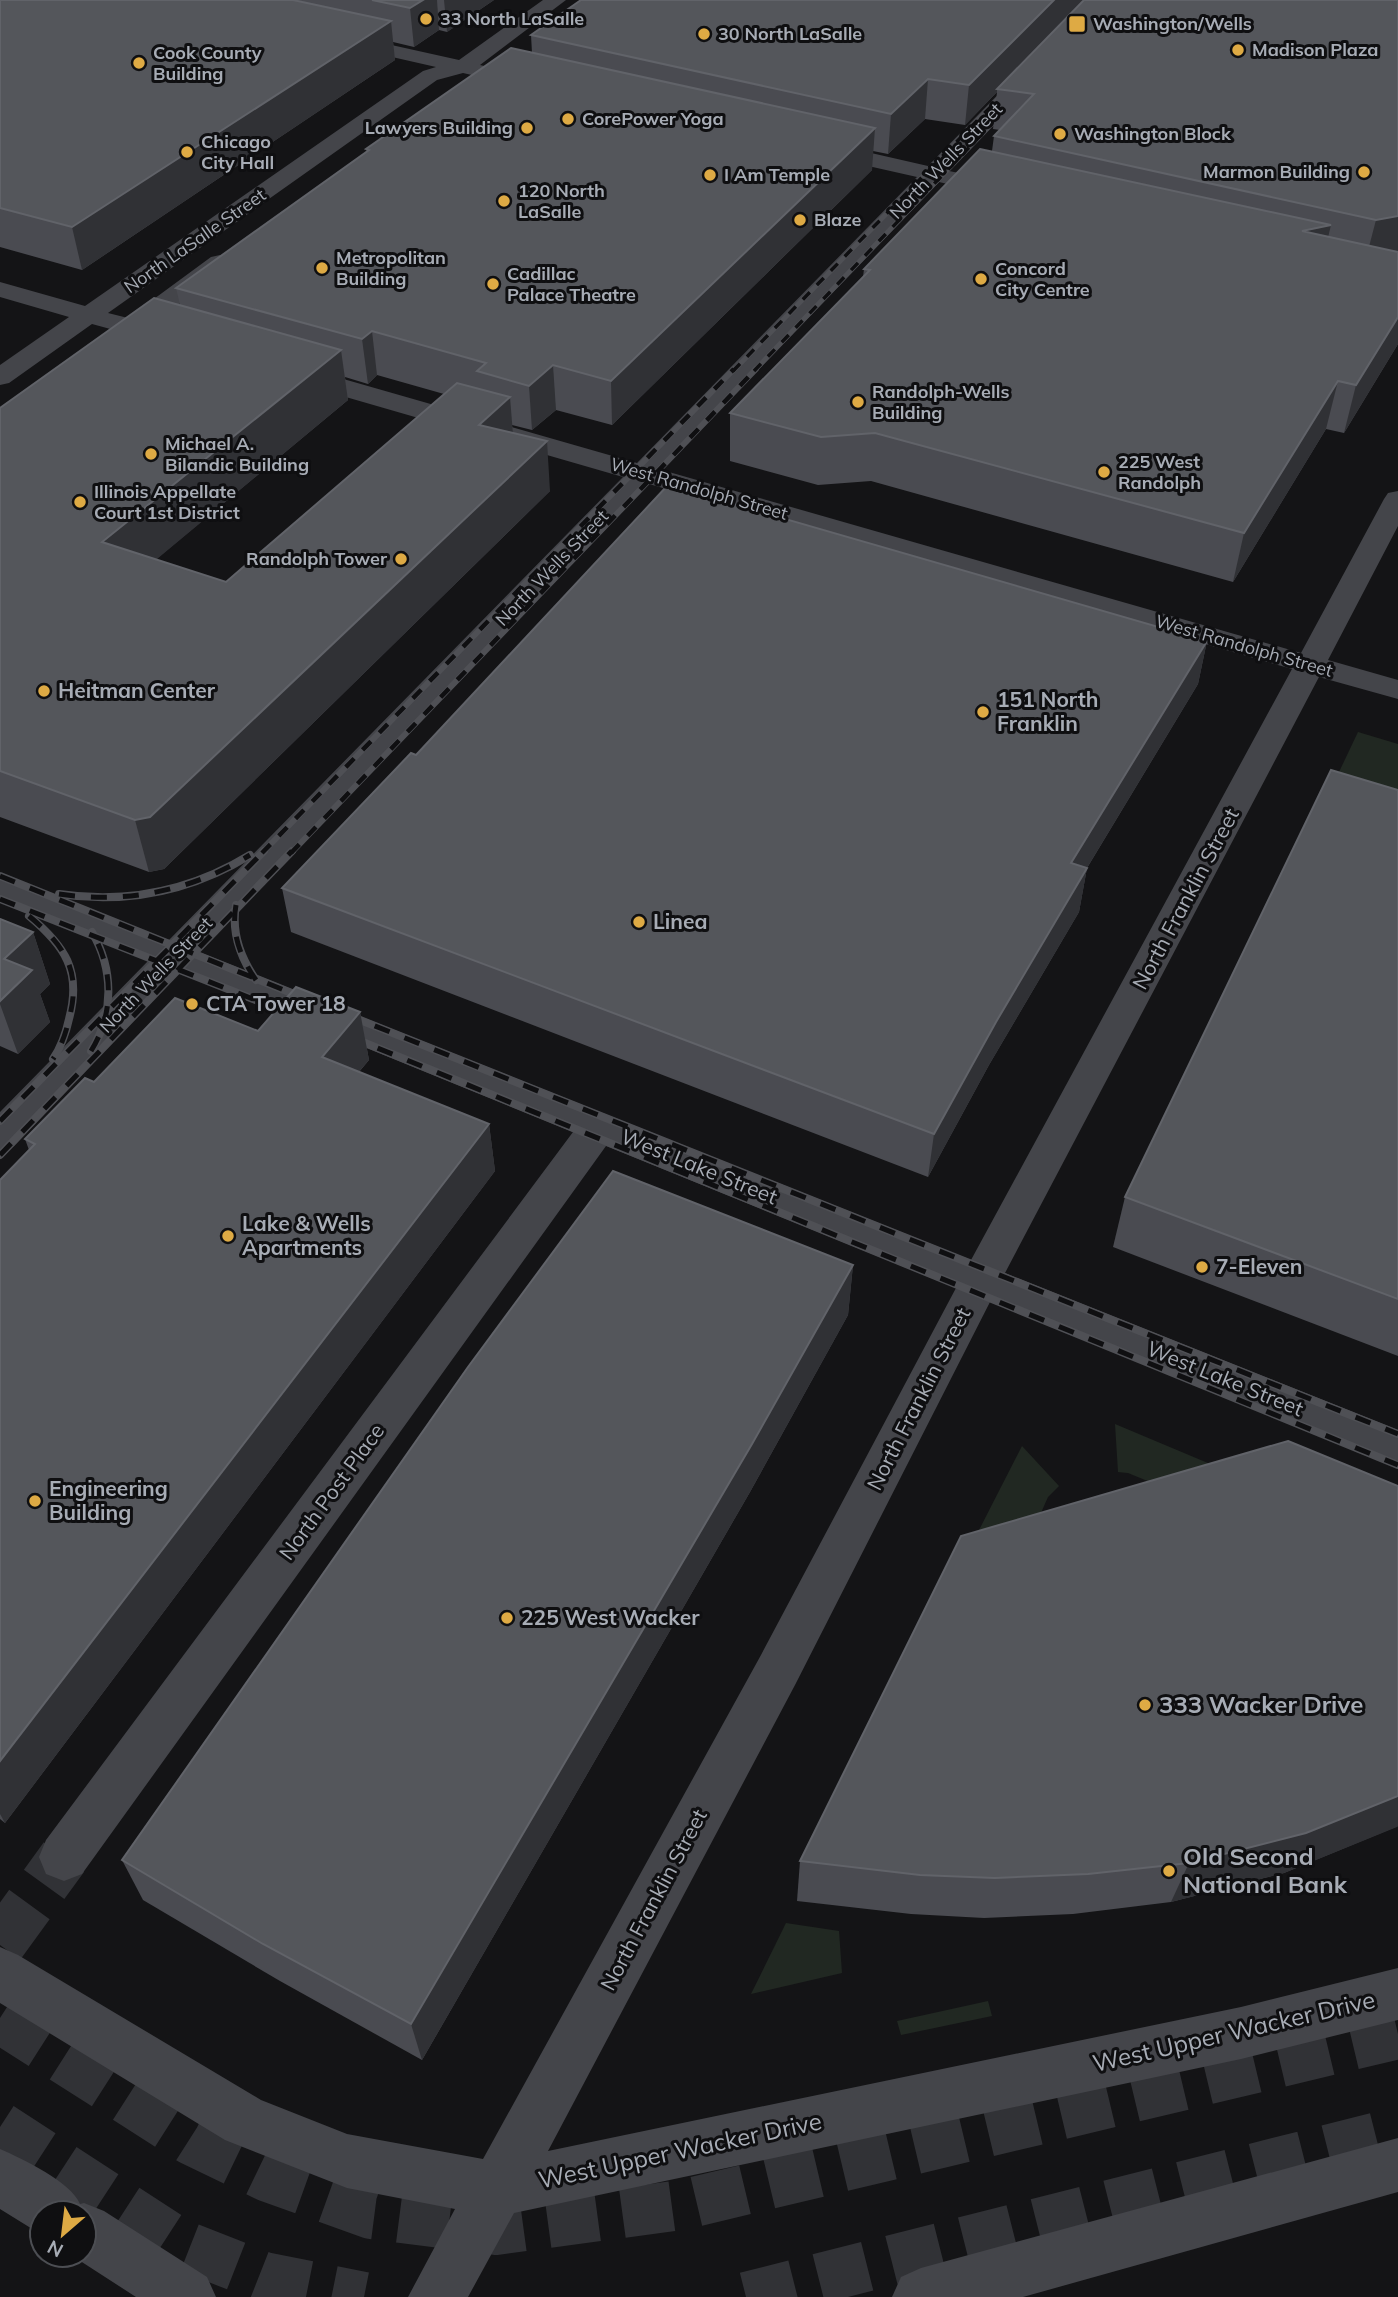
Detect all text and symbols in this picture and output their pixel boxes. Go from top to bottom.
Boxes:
place label: 33 North LaSalle [440,7,584,30]
marker: 33 North LaSalle [418,11,434,27]
place label: Washington/Wells [1093,12,1252,35]
marker: Washington/Wells [1067,14,1087,34]
place label: 30 North LaSalle [718,22,862,45]
marker: 30 North LaSalle [696,26,712,42]
place label: Madison Plaza [1252,38,1379,61]
place label: Cook County Building [153,41,262,85]
marker: Madison Plaza [1230,42,1246,58]
marker: Cook County Building [131,55,147,71]
street label: North Wells Street [884,98,1007,224]
place label: CorePower Yoga [582,107,724,130]
marker: CorePower Yoga [560,111,576,127]
place label: Lawyers Building [365,116,513,139]
marker: Lawyers Building [519,120,535,136]
place label: Washington Block [1074,122,1232,145]
marker: Washington Block [1052,126,1068,142]
place label: Chicago City Hall [201,130,274,174]
marker: Chicago City Hall [179,144,195,160]
place label: Marmon Building [1203,160,1350,183]
place label: I Am Temple [724,163,830,186]
marker: Marmon Building [1356,164,1372,180]
marker: I Am Temple [702,167,718,183]
place label: 120 North LaSalle [518,179,605,223]
street label: North LaSalle Street [119,183,270,298]
marker: 120 North LaSalle [496,193,512,209]
place label: Blaze [814,208,862,231]
marker: Blaze [792,212,808,228]
place label: Metropolitan Building [336,246,446,290]
place label: Concord City Centre [995,257,1090,301]
marker: Metropolitan Building [314,260,330,276]
place label: Cadillac Palace Theatre [507,262,636,306]
marker: Concord City Centre [973,271,989,287]
marker: Cadillac Palace Theatre [485,276,501,292]
place label: Randolph-Wells Building [872,380,1009,424]
marker: Randolph-Wells Building [850,394,866,410]
place label: Michael A. Bilandic Building [165,432,309,476]
marker: Michael A. Bilandic Building [143,446,159,462]
place label: 225 West Randolph [1118,450,1201,494]
street label: West Randolph Street [608,452,791,525]
marker: 225 West Randolph [1096,464,1112,480]
place label: Illinois Appellate Court 1st District [94,480,240,524]
marker: Illinois Appellate Court 1st District [72,494,88,510]
street label: North Wells Street [490,505,613,631]
place label: Randolph Tower [246,547,388,570]
marker: Randolph Tower [393,551,409,567]
street label: West Randolph Street [1153,609,1336,682]
place label: Heitman Center [58,677,216,703]
marker: Heitman Center [36,683,52,699]
place label: 151 North Franklin [997,686,1098,736]
marker: 151 North Franklin [975,704,991,720]
street label: North Franklin Street [1126,803,1244,994]
place label: Linea [653,908,707,934]
street label: North Wells Street [94,912,217,1038]
marker: Linea [631,914,647,930]
place label: CTA Tower 18 [206,990,346,1016]
marker: CTA Tower 18 [184,996,200,1012]
street label: West Lake Street [617,1123,781,1209]
place label: Lake & Wells Apartments [242,1210,371,1260]
marker: Lake & Wells Apartments [220,1228,236,1244]
place label: 7-Eleven [1216,1253,1303,1279]
marker: 7-Eleven [1194,1259,1210,1275]
street label: North Franklin Street [861,1303,975,1494]
street label: West Lake Street [1143,1335,1307,1421]
street label: North Post Place [273,1418,389,1565]
place label: Engineering Building [49,1475,168,1525]
marker: Engineering Building [27,1493,43,1509]
place label: 225 West Wacker [521,1604,700,1630]
marker: 225 West Wacker [499,1610,515,1626]
place label: 333 Wacker Drive [1159,1689,1363,1719]
marker: 333 Wacker Drive [1137,1697,1153,1713]
street label: North Franklin Street [594,1804,712,1995]
place label: Old Second National Bank [1183,1841,1348,1899]
marker: Old Second National Bank [1161,1863,1177,1879]
street label: West Upper Wacker Drive [1090,1984,1378,2078]
street label: West Upper Wacker Drive [535,2105,824,2195]
north arrow [28,2199,98,2269]
text: N [43,2235,67,2263]

